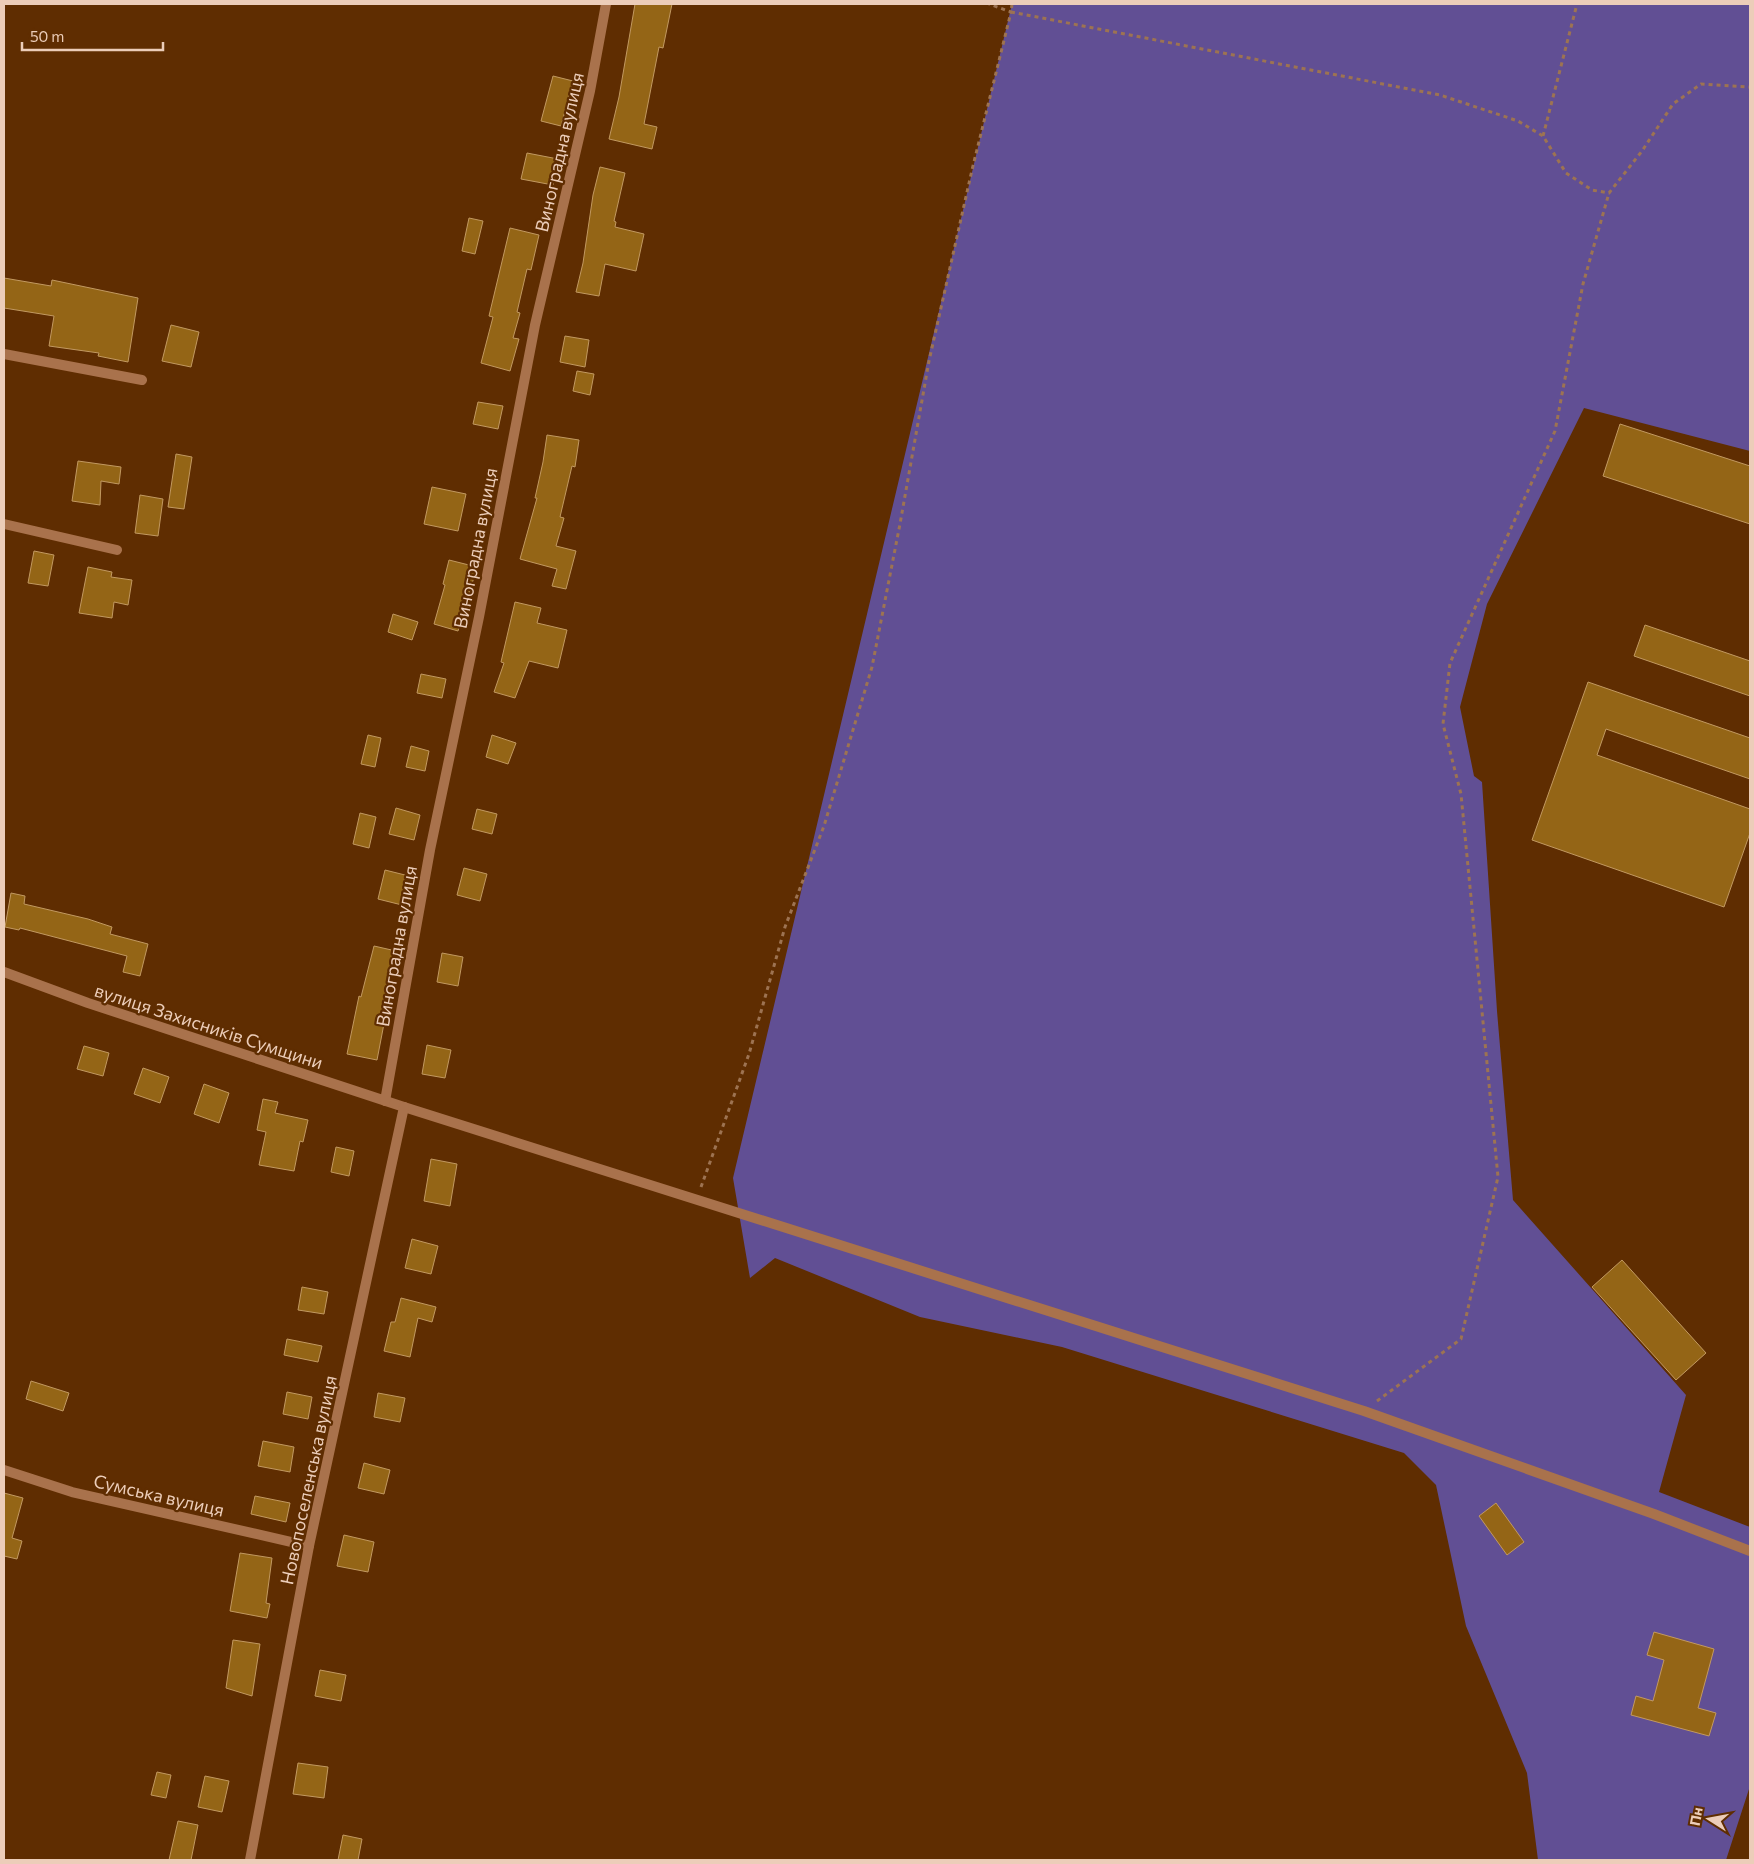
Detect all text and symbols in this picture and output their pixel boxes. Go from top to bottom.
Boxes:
scale bar [22,20,164,52]
text: 50 m [30,27,64,45]
street label: Виноградна вулиця [530,70,588,234]
street label: Виноградна вулиця [449,466,501,630]
street label: Виноградна вулиця [371,864,421,1028]
street label: вулиця Захисників Сумщини [92,979,326,1073]
street label: Новопоселенська вулиця [275,1373,341,1587]
street label: Сумська вулиця [92,1469,226,1521]
north arrow [1684,1794,1734,1844]
text: Пн [1686,1806,1706,1827]

